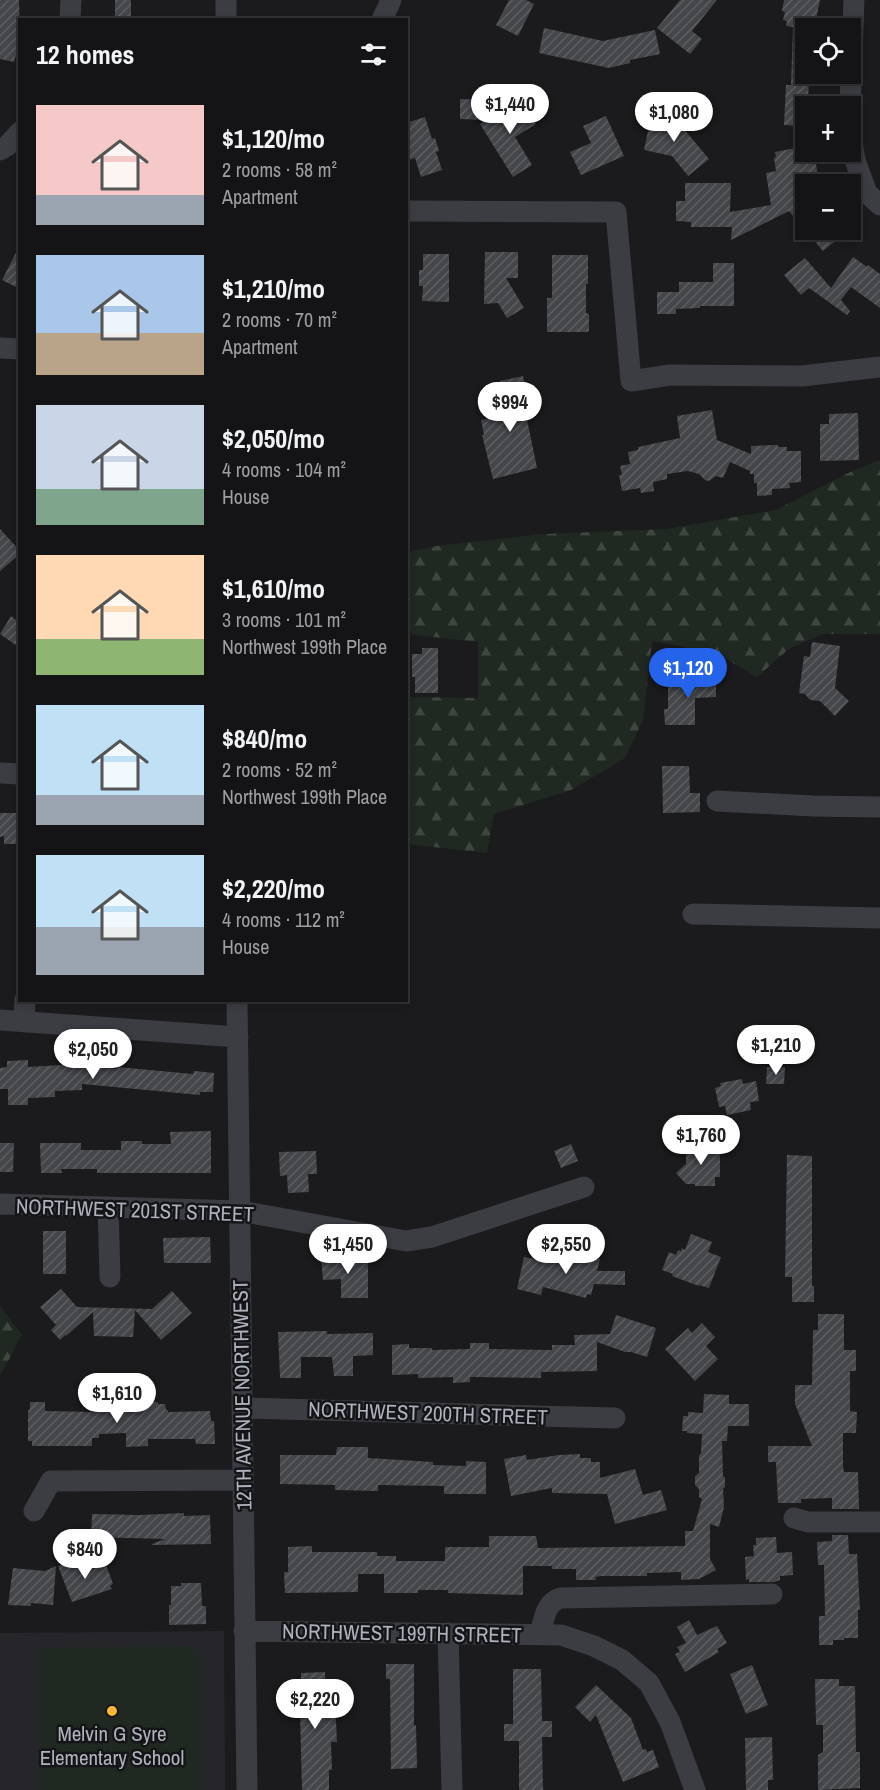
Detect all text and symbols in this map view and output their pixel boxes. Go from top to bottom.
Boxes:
map controls [795,18,861,240]
button: locate [795,18,861,84]
text: 12 homes [36,37,134,72]
icon: filters [357,38,390,71]
pin: $1,440 [461,84,559,135]
text: $1,440 [485,90,535,117]
pin: $1,080 [625,92,723,143]
button: + [795,96,861,162]
text: $1,080 [649,98,699,125]
text: $1,120/mo [222,121,325,156]
icon: home [84,129,156,201]
text: 2 rooms · 58 m² [222,156,337,183]
button: − [795,174,861,240]
text: Apartment [222,183,298,210]
text: $1,210/mo [222,271,325,306]
icon: home [84,279,156,351]
text: 2 rooms · 70 m² [222,306,337,333]
text: Apartment [222,333,298,360]
pin: $994 [474,382,546,433]
text: $994 [492,388,528,415]
text: $2,050/mo [222,421,325,456]
icon: home [84,429,156,501]
text: 4 rooms · 104 m² [222,456,346,483]
text: House [222,483,269,510]
text: $1,610/mo [222,571,325,606]
icon: home [84,579,156,651]
text: 3 rooms · 101 m² [222,606,346,633]
text: Northwest 199th Place [222,633,387,660]
pin: $1,120 [639,648,737,699]
text: $1,120 [663,654,713,681]
text: $840/mo [222,721,307,756]
icon: home [84,729,156,801]
text: 2 rooms · 52 m² [222,756,337,783]
text: Northwest 199th Place [222,783,387,810]
text: $2,220/mo [222,871,325,906]
icon: home [84,879,156,951]
text: 4 rooms · 112 m² [222,906,345,933]
text: House [222,933,269,960]
pin: $1,210 [727,1025,825,1076]
pin: $2,050 [44,1029,142,1080]
text: $1,210 [751,1031,801,1058]
text: $2,050 [68,1035,118,1062]
pin: $1,760 [652,1115,750,1166]
text: $1,760 [676,1121,726,1148]
street label: NORTHWEST 201ST STREET [15,1191,255,1229]
pin: $1,450 [299,1224,397,1275]
pin: $2,550 [517,1224,615,1275]
text: $1,450 [323,1230,373,1257]
text: $2,550 [541,1230,591,1257]
street label: 12TH AVENUE NORTHWEST [225,1279,259,1511]
pin: $1,610 [68,1373,166,1424]
text: $1,610 [92,1379,142,1406]
street label: NORTHWEST 200TH STREET [308,1394,549,1432]
pin: $840 [49,1529,121,1580]
text: $840 [67,1535,103,1562]
street label: NORTHWEST 199TH STREET [282,1616,522,1650]
pin: $2,220 [266,1679,364,1730]
text: $2,220 [290,1685,340,1712]
marker: Melvin G Syre Elementary School [105,1704,119,1718]
place label: Melvin G Syre Elementary School [40,1719,184,1772]

